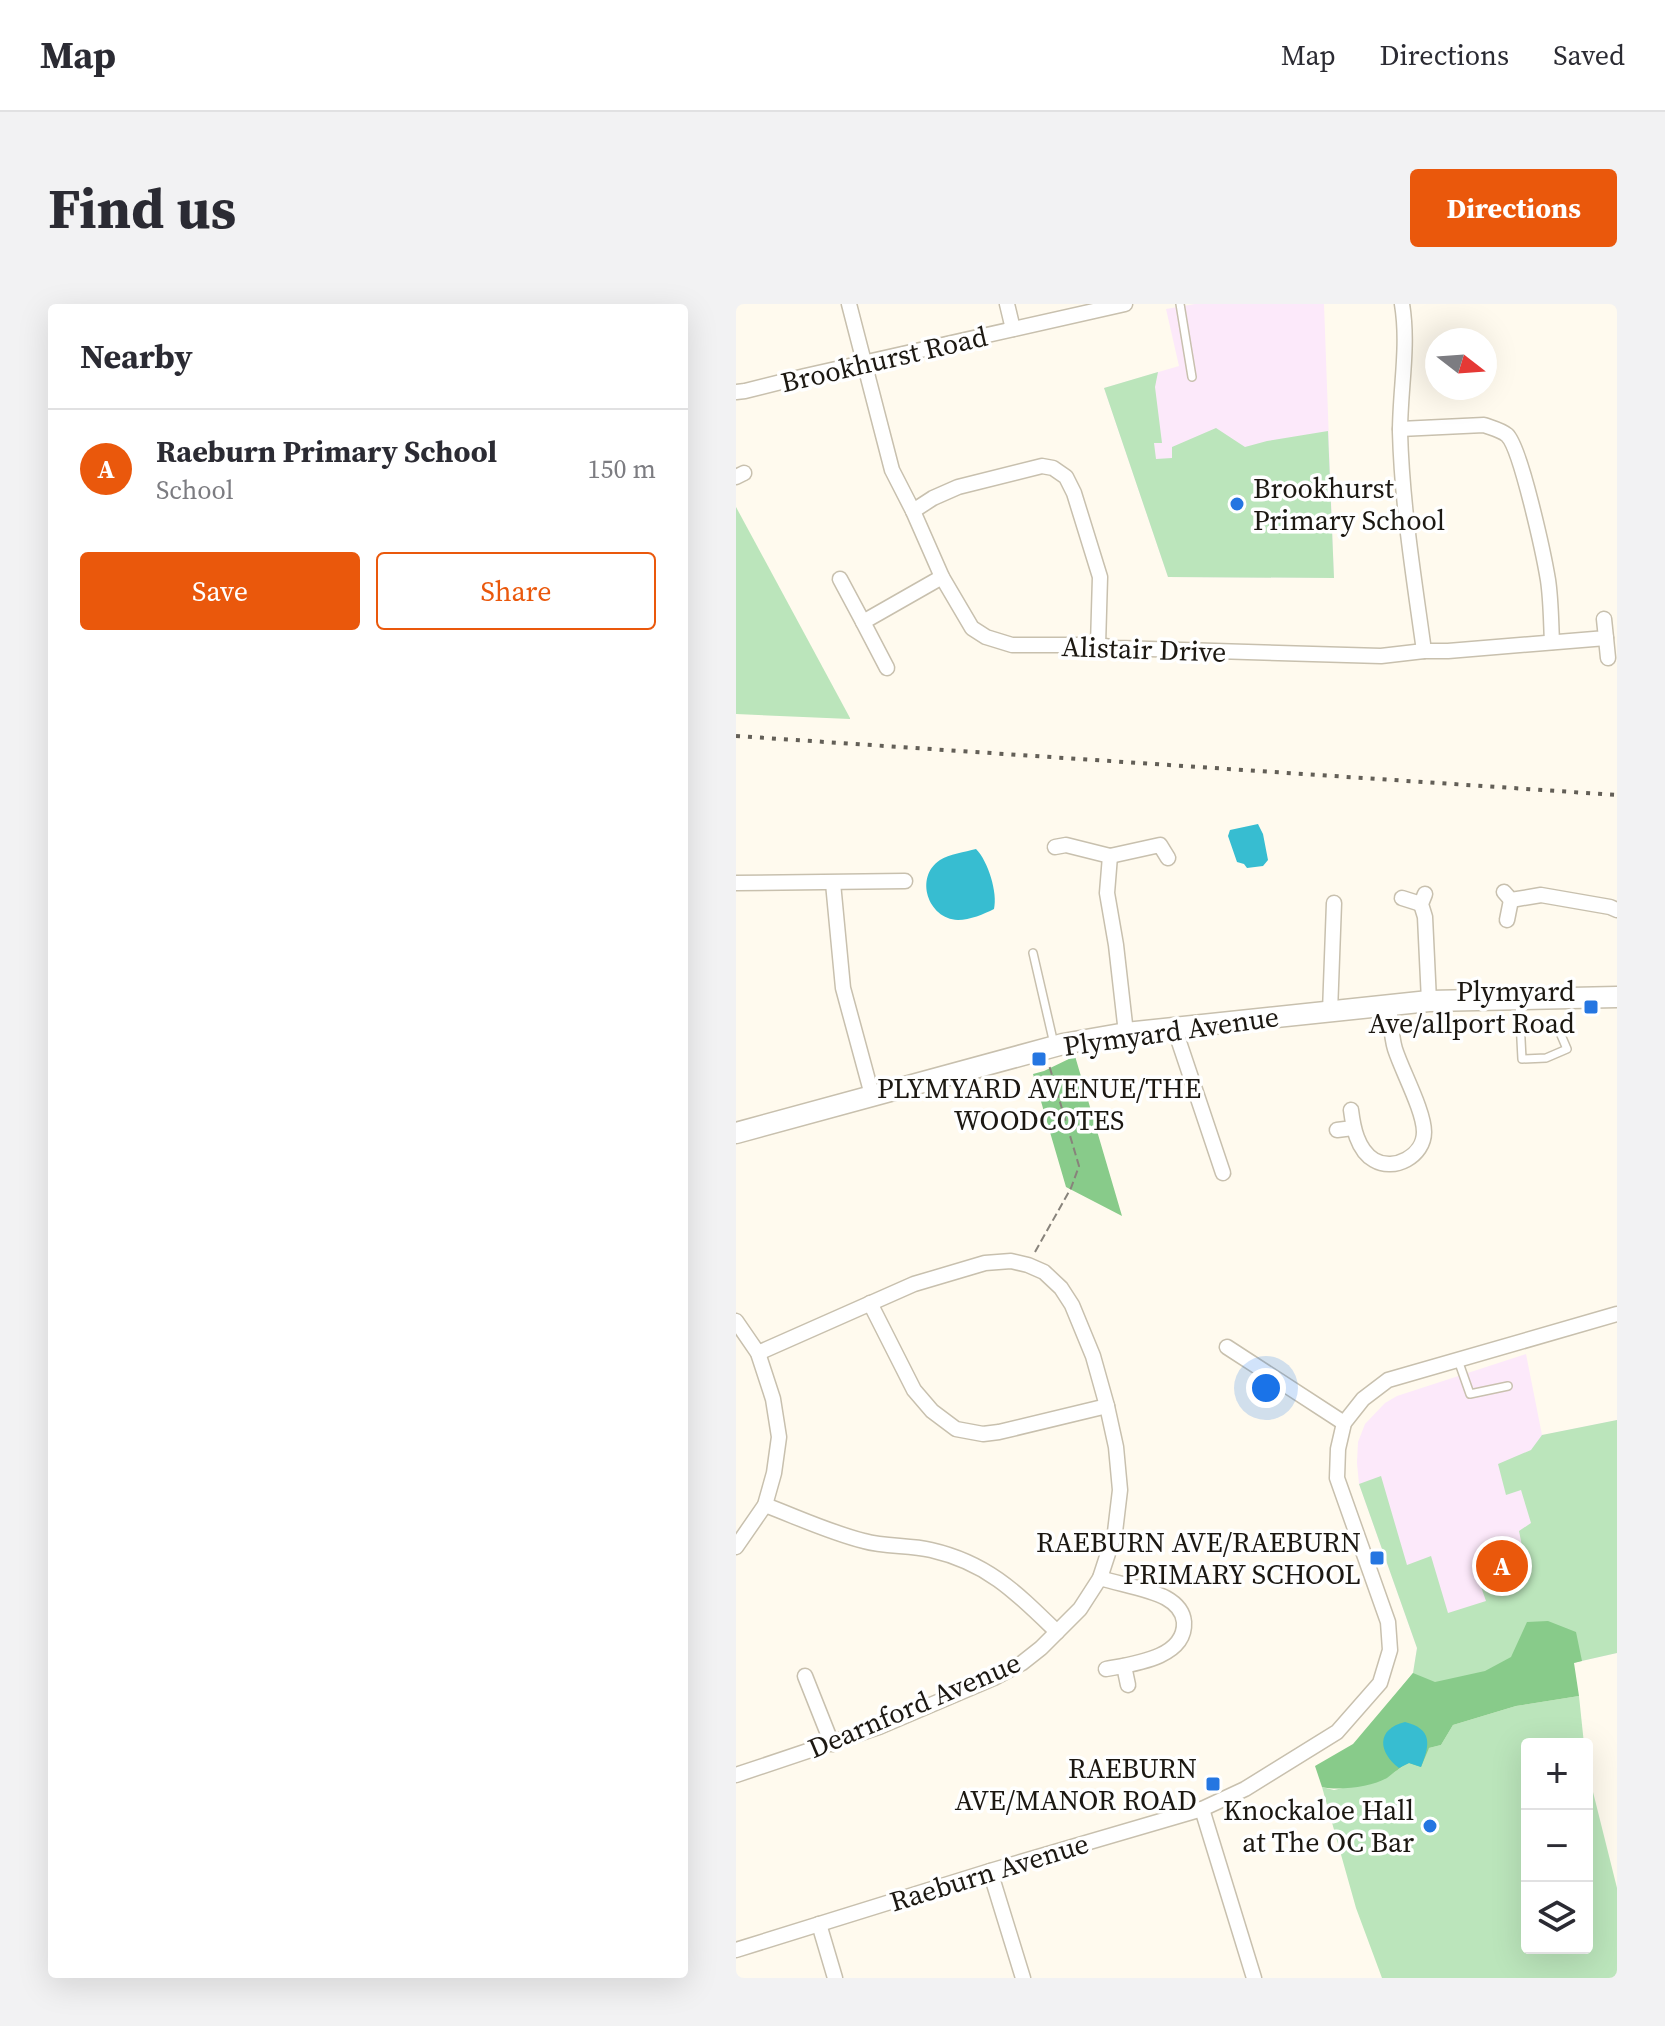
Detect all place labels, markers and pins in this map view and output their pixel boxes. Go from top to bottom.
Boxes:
place label: Brookhurst Primary School [1253,469,1445,539]
marker: Brookhurst Primary School [1228,495,1246,513]
place label: Plymyard Ave/allport Road [1369,972,1575,1042]
marker: Plymyard Ave/allport Road [1582,998,1600,1016]
marker: PLYMYARD AVENUE/THE WOODCOTES [1030,1050,1048,1068]
place label: PLYMYARD AVENUE/THE WOODCOTES [877,1069,1201,1139]
place label: RAEBURN AVE/RAEBURN PRIMARY SCHOOL [1036,1523,1361,1593]
pin: A [1476,1536,1528,1596]
marker: RAEBURN AVE/RAEBURN PRIMARY SCHOOL [1368,1549,1386,1567]
place label: RAEBURN AVE/MANOR ROAD [955,1749,1197,1819]
marker: RAEBURN AVE/MANOR ROAD [1204,1775,1222,1793]
place label: Knockaloe Hall at The OC Bar [1223,1791,1414,1861]
marker: Knockaloe Hall at The OC Bar [1421,1817,1439,1835]

